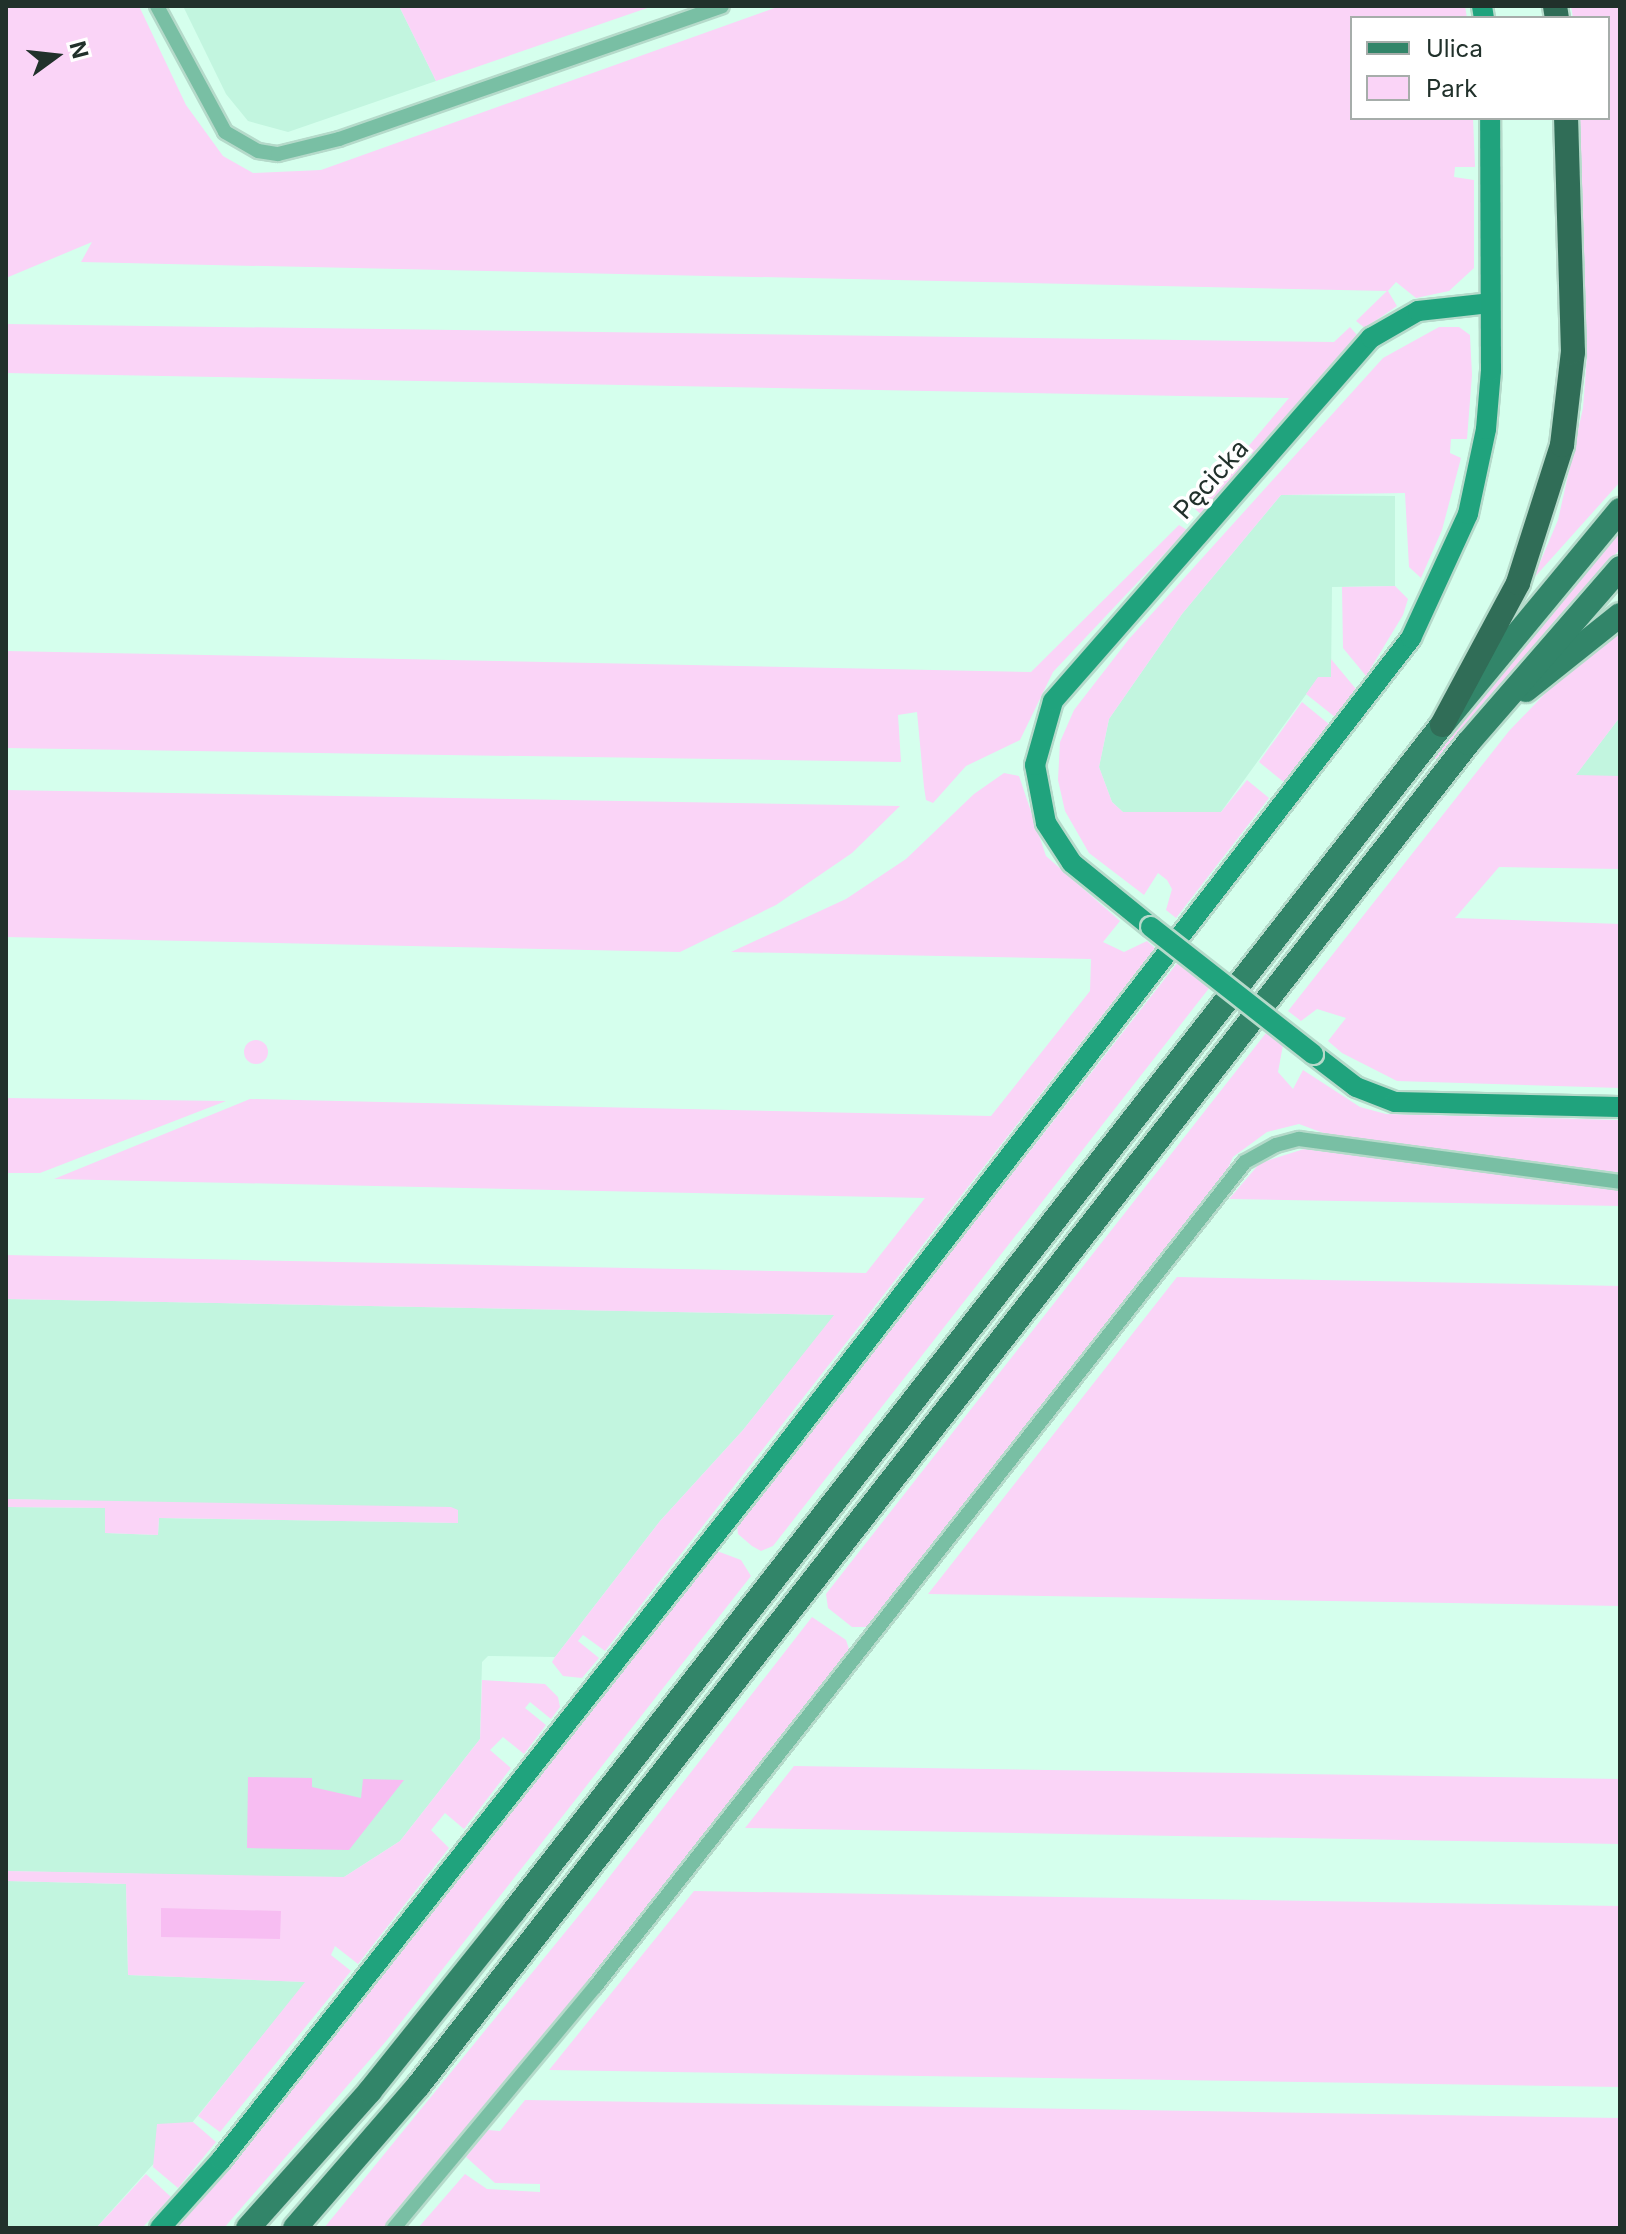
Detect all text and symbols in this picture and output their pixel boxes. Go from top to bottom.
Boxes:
north arrow [16,16,96,96]
legend [1350,16,1610,120]
text: Ulica [1426,34,1483,63]
text: N [64,38,94,61]
text: Park [1426,74,1477,103]
street label: Pęcicka [1167,433,1255,525]

